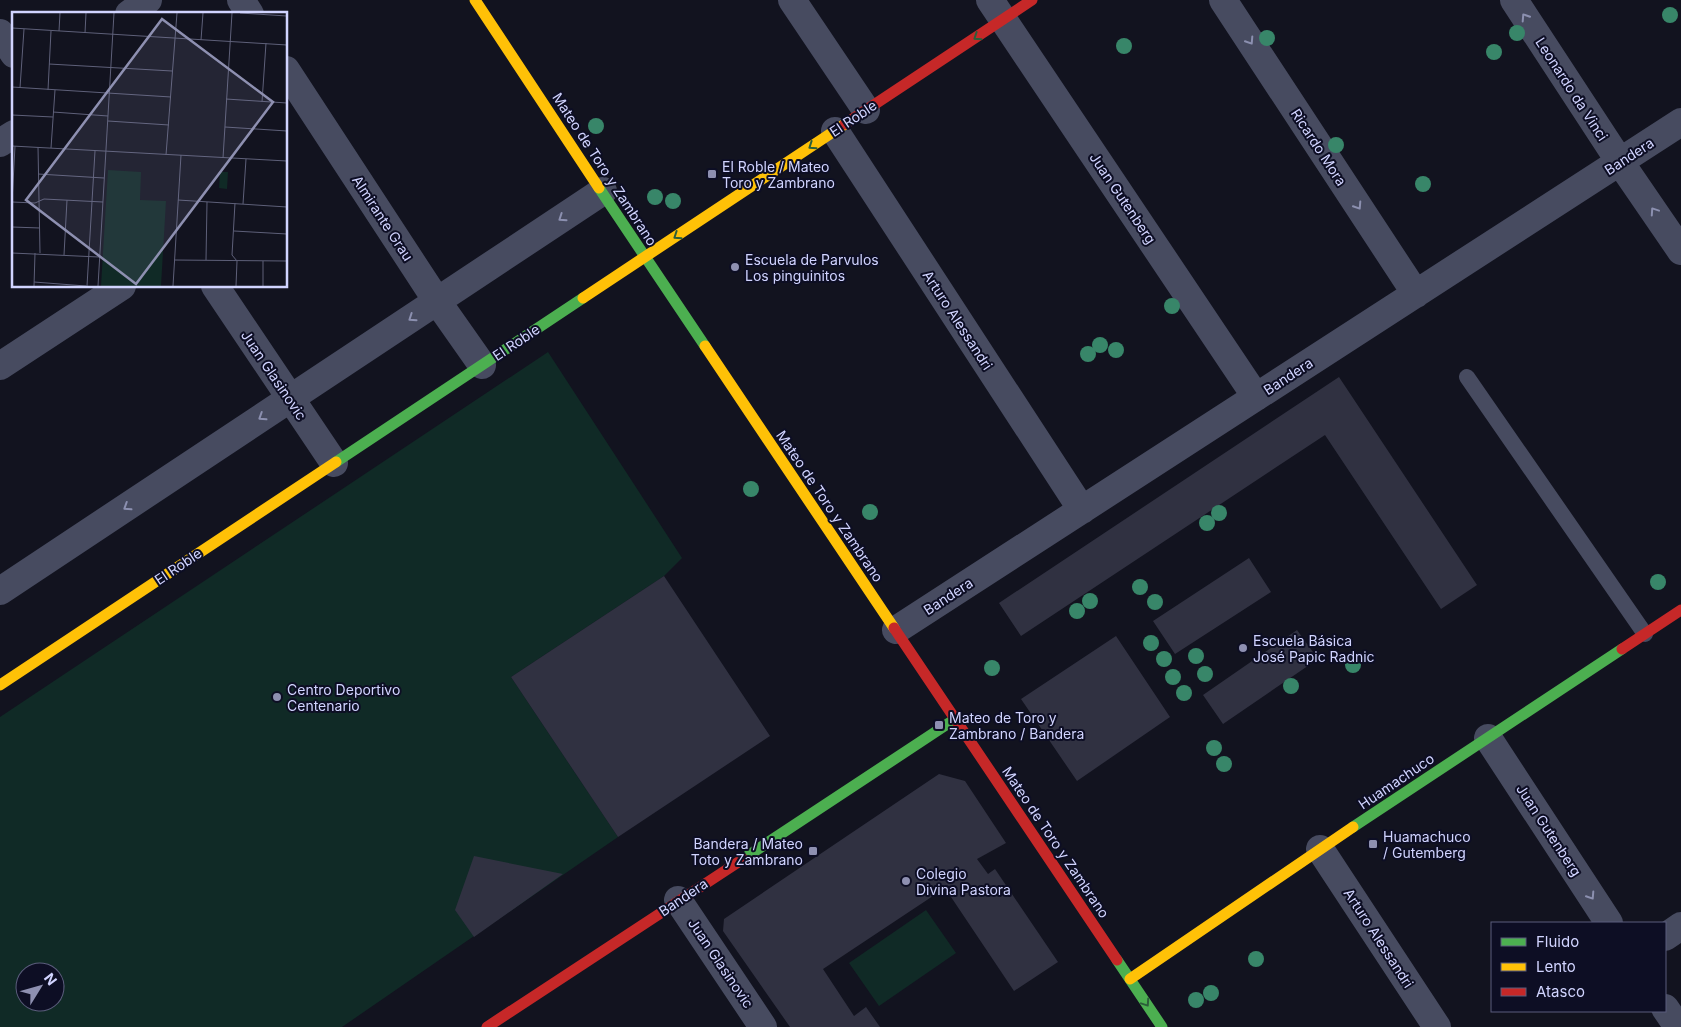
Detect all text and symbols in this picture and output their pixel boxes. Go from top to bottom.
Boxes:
inset map [12,12,288,288]
one-way arrow [1522,13,1531,23]
one-way arrow [973,30,982,40]
street label: Leonardo da Vinci [1532,34,1612,144]
one-way arrow [1244,35,1253,44]
street label: Mateo de Toro y Zambrano [549,89,661,249]
street label: El Roble [826,96,880,140]
street label: Ricardo Mora [1288,105,1350,189]
street label: Bandera [1601,134,1657,178]
one-way arrow [809,140,818,149]
street label: Juan Gutenberg [1086,149,1160,247]
place label: El Roble / Mateo Toro y Zambrano [722,158,835,191]
marker: El Roble / Mateo Toro y Zambrano [706,168,718,180]
street label: Almirante Grau [349,172,417,264]
one-way arrow [1352,200,1361,210]
one-way arrow [1651,207,1660,217]
one-way arrow [558,212,567,222]
one-way arrow [673,230,683,239]
place label: Escuela de Parvulos Los pinguinitos [745,251,879,284]
marker: Escuela de Parvulos Los pinguinitos [729,261,741,273]
street label: Arturo Alessandri [920,267,996,373]
one-way arrow [408,312,418,321]
street label: El Roble [489,320,543,364]
street label: Juan Glasinovic [238,327,310,423]
street label: Bandera [1260,354,1316,398]
one-way arrow [258,411,267,421]
street label: Mateo de Toro y Zambrano [773,427,887,585]
one-way arrow [123,501,132,510]
street label: El Roble [151,544,205,588]
street label: Bandera [920,574,976,618]
place label: Escuela Básica José Papic Radnic [1253,632,1375,665]
marker: Escuela Básica José Papic Radnic [1237,642,1249,654]
place label: Centro Deportivo Centenario [287,681,400,714]
marker: Centro Deportivo Centenario [271,691,283,703]
place label: Mateo de Toro y Zambrano / Bandera [949,709,1084,742]
marker: Mateo de Toro y Zambrano / Bandera [933,719,945,731]
street label: Huamachuco [1355,749,1437,813]
street label: Mateo de Toro y Zambrano [999,763,1113,921]
street label: Juan Gutenberg [1513,781,1585,879]
place label: Huamachuco / Gutemberg [1383,828,1471,861]
place label: Bandera / Mateo Toto y Zambrano [691,835,803,868]
marker: Huamachuco / Gutemberg [1367,838,1379,850]
marker: Bandera / Mateo Toto y Zambrano [807,845,819,857]
place label: Colegio Divina Pastora [916,865,1011,898]
street label: Bandera [655,875,711,919]
marker: Colegio Divina Pastora [900,875,912,887]
street label: Arturo Alessandri [1341,885,1417,991]
one-way arrow [1585,890,1594,899]
street label: Juan Glasinovic [685,915,757,1011]
legend [1491,922,1666,1012]
text: Fluido [1536,932,1579,951]
text: Lento [1536,957,1576,976]
north arrow [15,962,65,1012]
text: N [41,969,61,988]
text: Atasco [1536,982,1585,1001]
one-way arrow [1140,997,1149,1007]

